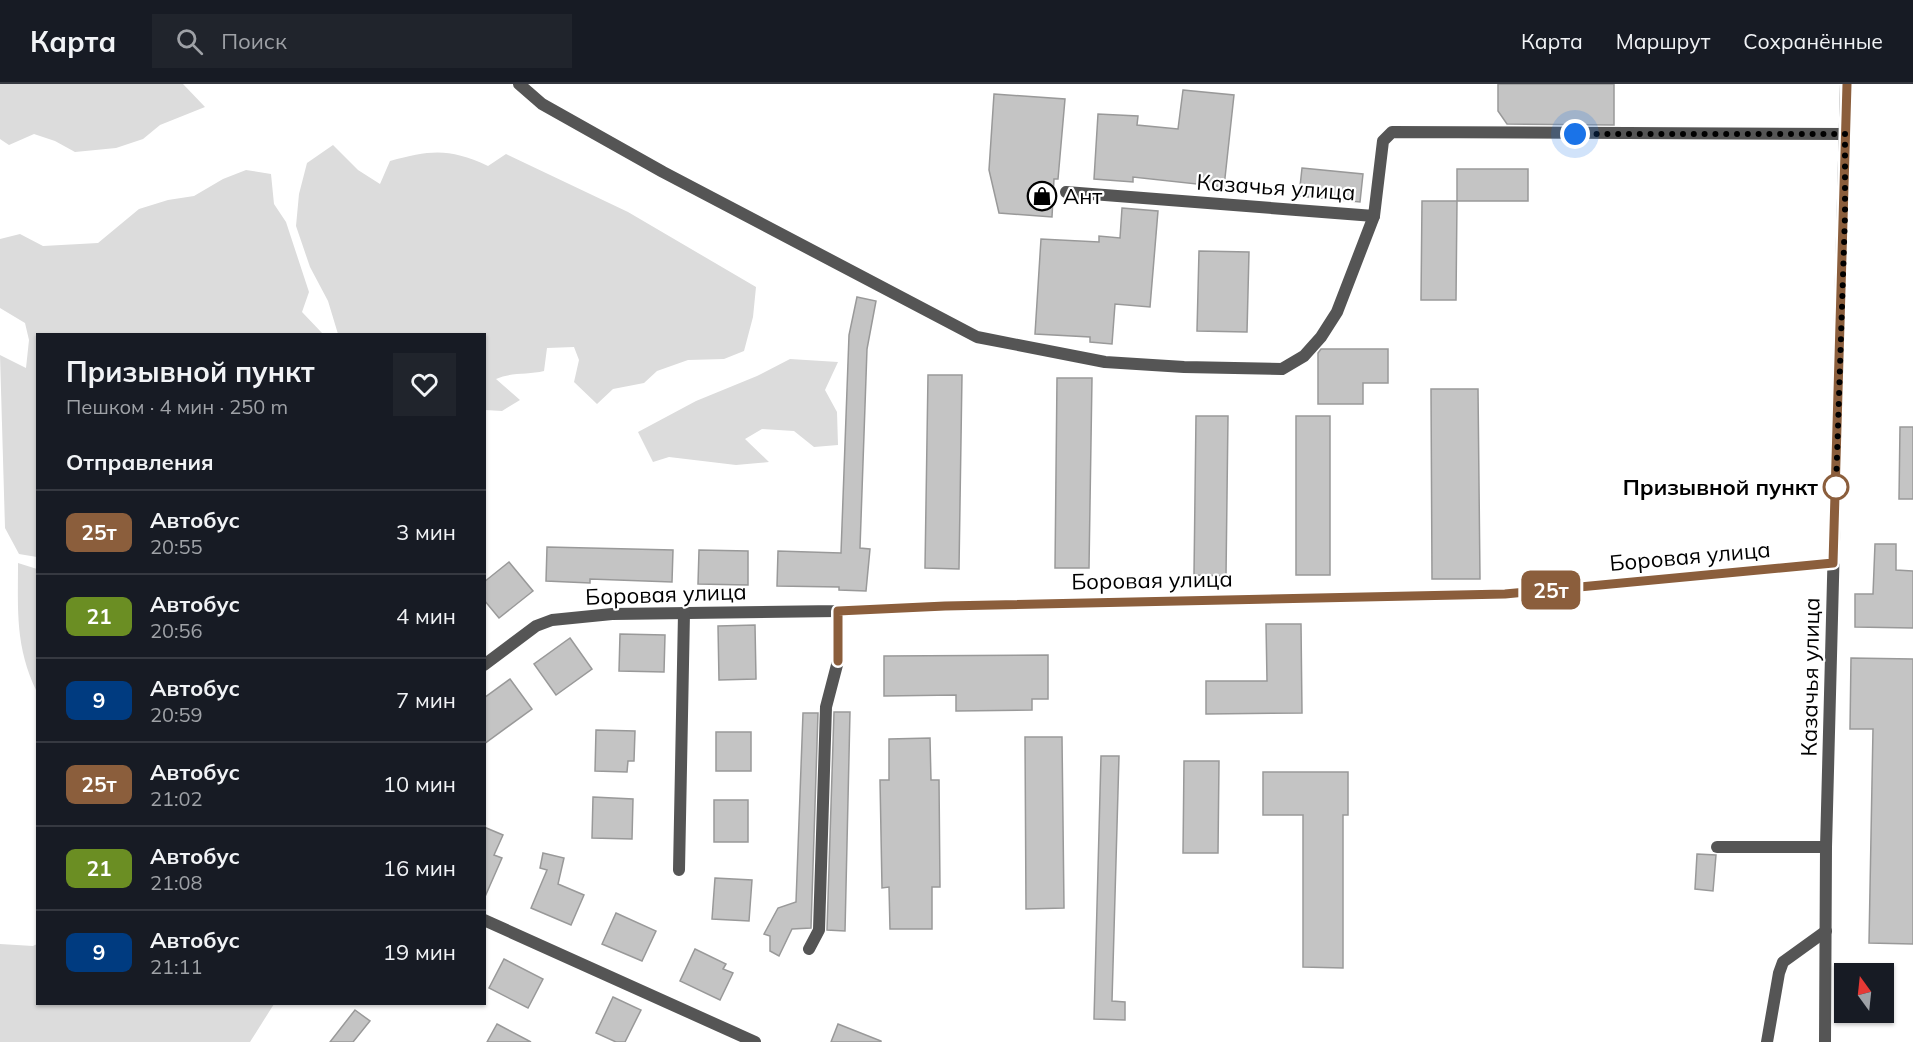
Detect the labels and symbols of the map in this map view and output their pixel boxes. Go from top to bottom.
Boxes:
your location [1560,119,1590,149]
street label: Казачья улица [1196,167,1356,207]
shop icon: Ант [1026,180,1058,212]
place label: Ант [1063,182,1102,210]
place label: Призывной пункт [1623,473,1818,501]
marker: Призывной пункт [1823,474,1849,500]
street label: Боровая улица [1608,535,1772,577]
street label: Боровая улица [1071,565,1233,595]
line badge: 25т [1516,570,1586,610]
street label: Боровая улица [585,577,747,611]
street label: Казачья улица [1795,597,1825,757]
north arrow [1834,963,1894,1023]

